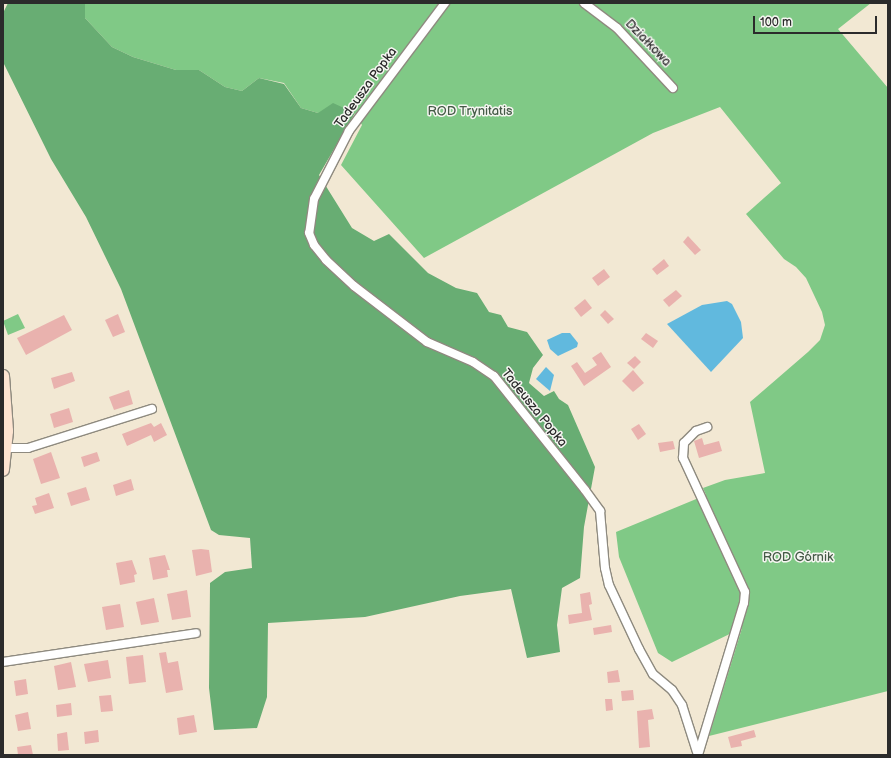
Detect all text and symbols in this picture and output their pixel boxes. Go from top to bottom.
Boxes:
scale bar [755,8,879,34]
text: 100 m [760,15,792,30]
street label: Działkowa [622,16,674,70]
street label: Tadeusza Popka [332,45,400,131]
park label: ROD Trynitatis [427,103,513,119]
street label: Tadeusza Popka [498,366,570,450]
park label: ROD Górnik [763,549,833,565]

